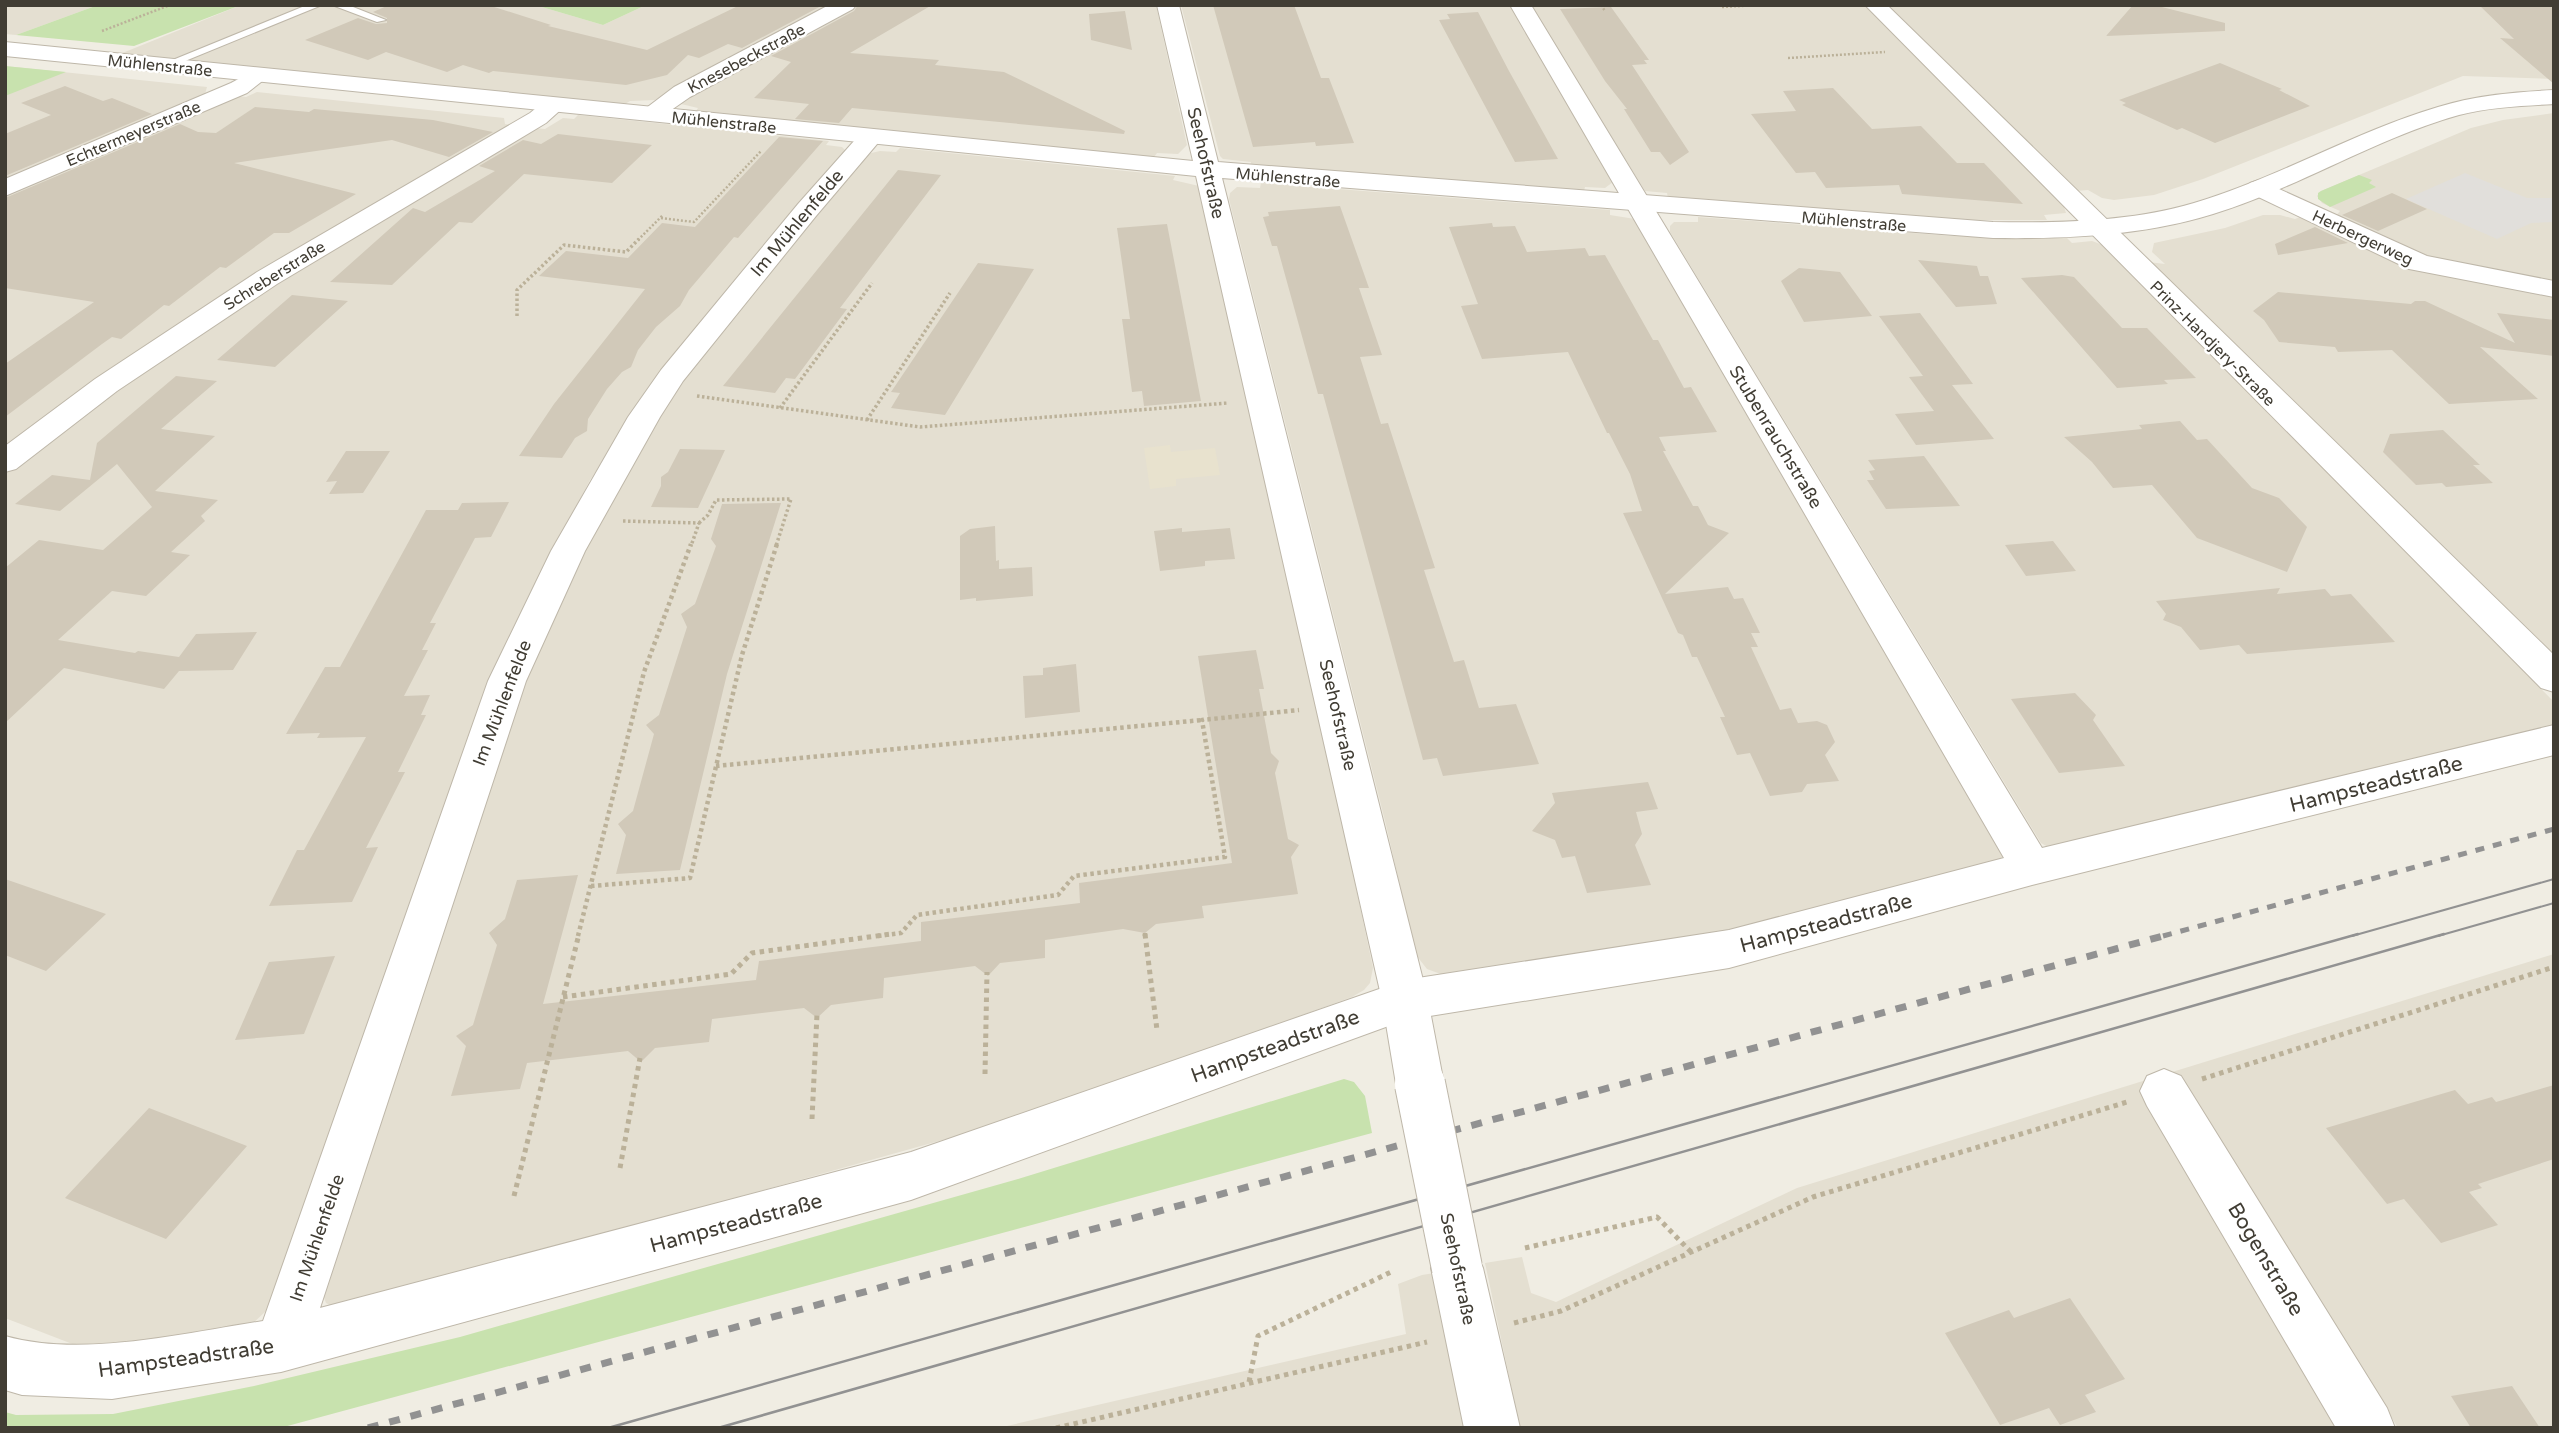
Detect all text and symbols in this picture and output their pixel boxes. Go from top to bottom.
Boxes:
street label: Knesebeckstraße [684,19,809,98]
street label: Mühlenstraße [107,51,213,81]
street label: Echtermeyerstraße [63,97,204,171]
street label: Seehofstraße [1182,105,1230,221]
street label: Mühlenstraße [671,108,777,138]
street label: Mühlenstraße [1235,163,1341,193]
street label: Im Mühlenfelde [746,165,848,281]
street label: Herbergerweg [2309,206,2416,270]
street label: Mühlenstraße [1801,207,1907,237]
street label: Schreberstraße [220,237,329,315]
street label: Prinz-Handjery-Straße [2145,277,2279,411]
street label: Stubenrauchstraße [1725,361,1827,513]
street label: Im Mühlenfelde [468,637,536,769]
street label: Seehofstraße [1314,657,1362,773]
street label: Hampsteadstraße [2287,751,2465,818]
street label: Hampsteadstraße [1737,888,1915,959]
street label: Hampsteadstraße [1187,1004,1363,1089]
street label: Im Mühlenfelde [285,1171,349,1305]
street label: Hampsteadstraße [647,1188,825,1259]
street label: Bogenstraße [2222,1198,2309,1320]
street label: Seehofstraße [1435,1211,1481,1327]
street label: Hampsteadstraße [96,1334,276,1383]

